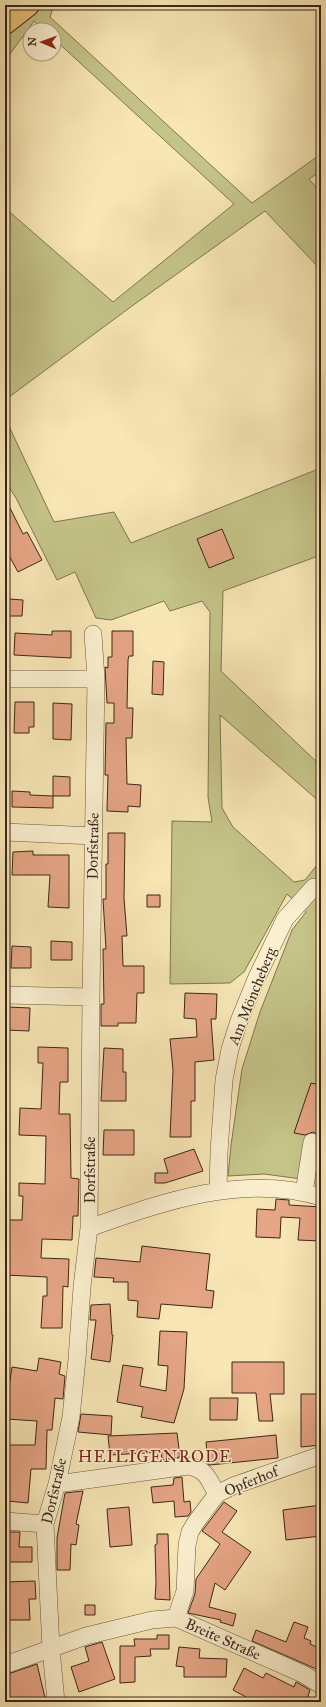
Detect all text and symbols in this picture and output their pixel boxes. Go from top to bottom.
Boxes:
north arrow [22,22,62,62]
text: N [26,36,39,47]
street label: Dorfstraße [83,812,103,880]
street label: Am Möncheberg [224,943,280,1049]
street label: Dorfstraße [81,1137,99,1203]
district label: HEILIGENRODE [78,1446,232,1467]
street label: Dorfstraße [38,1456,70,1526]
street label: Opferhof [221,1461,283,1500]
street label: Breite Straße [183,1614,263,1664]

